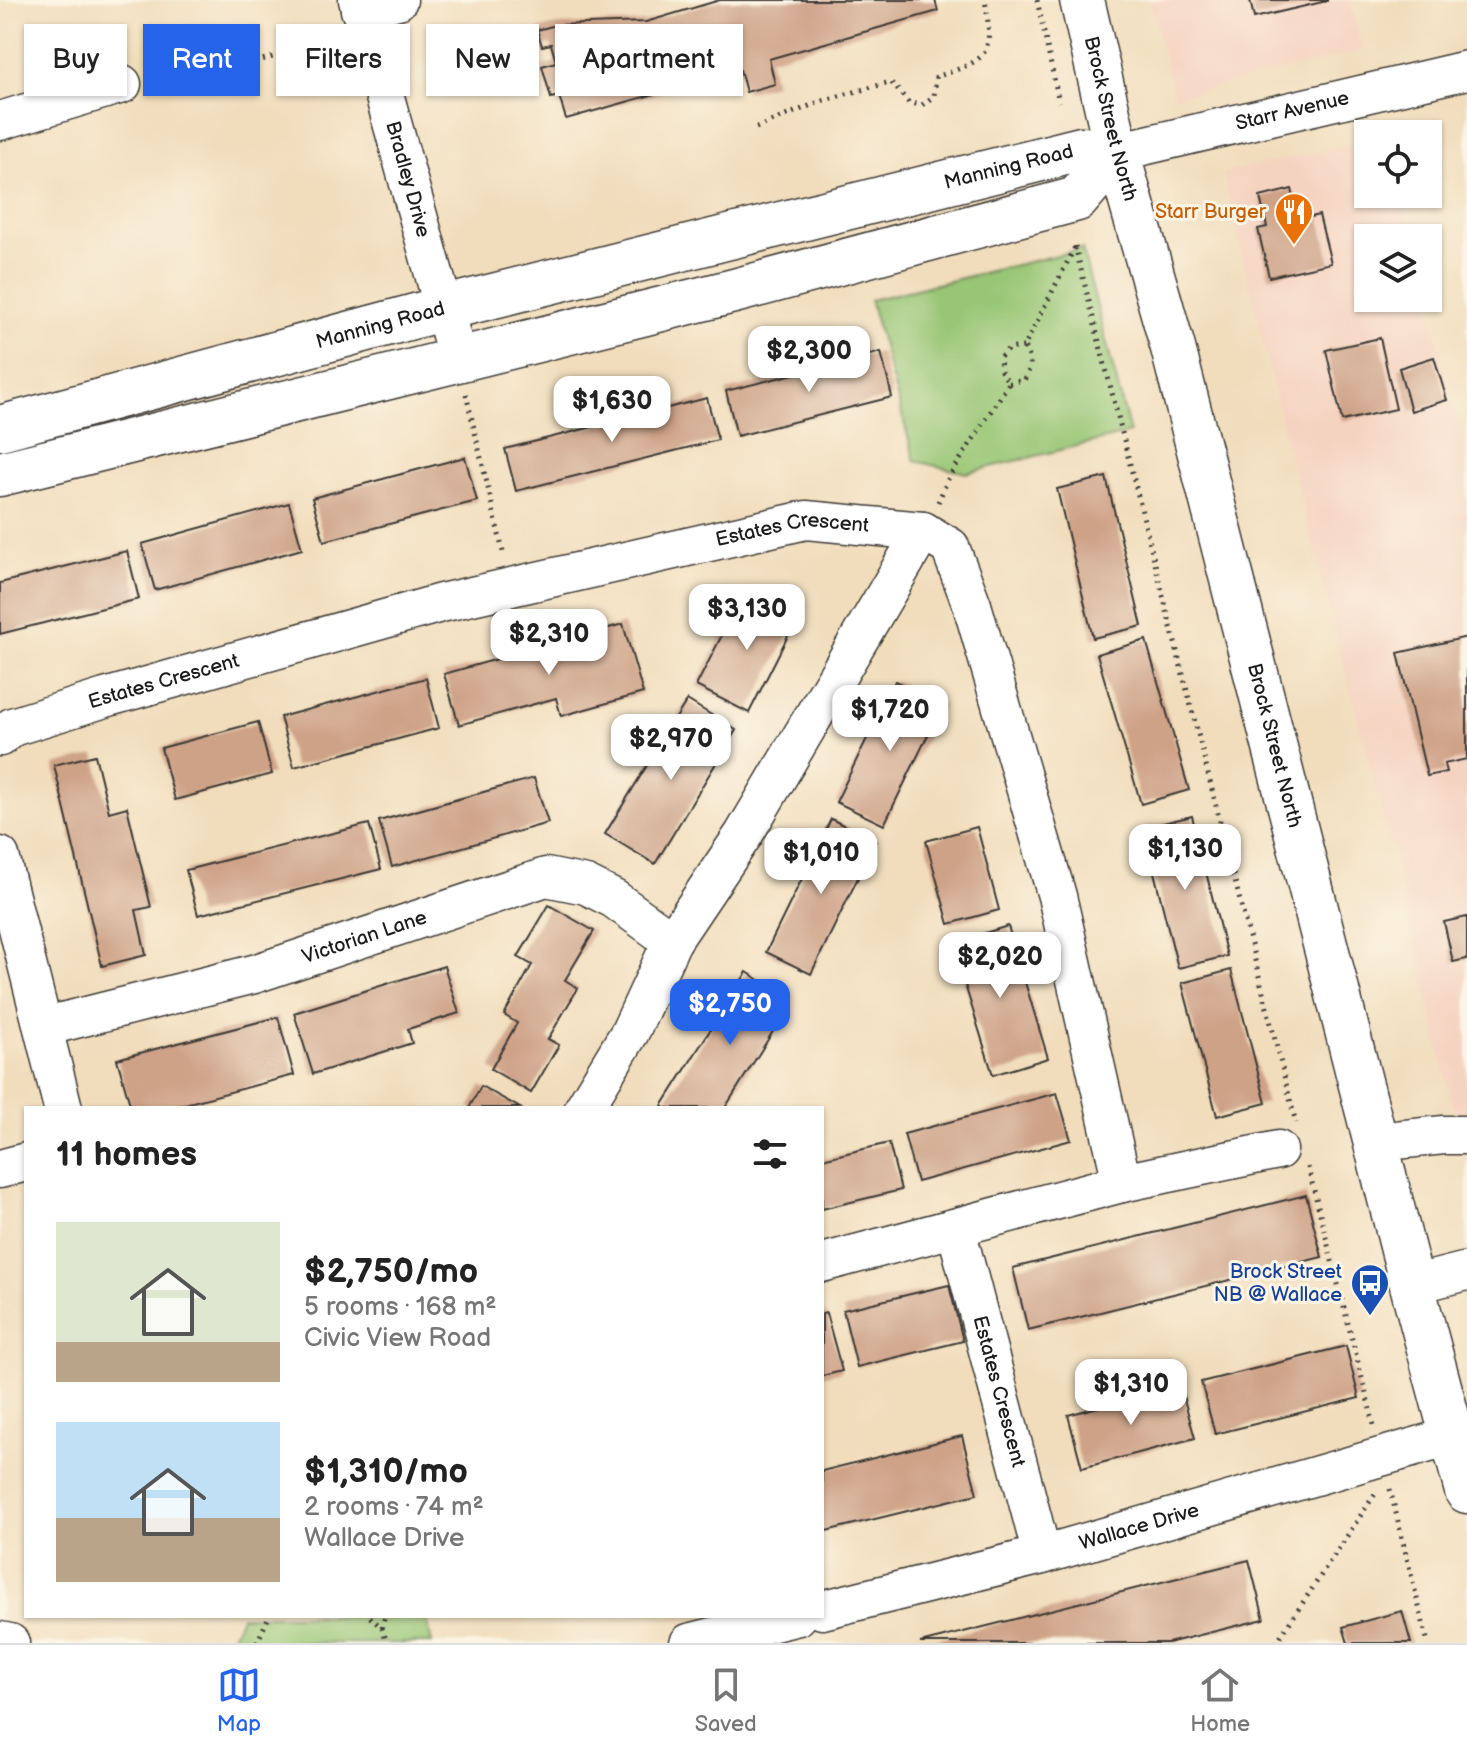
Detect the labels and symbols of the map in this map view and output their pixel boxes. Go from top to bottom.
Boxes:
street label: Brock Street North [1079,34,1142,204]
street label: Starr Avenue [1233,86,1352,136]
street label: Bradley Drive [380,118,435,240]
street label: Manning Road [942,139,1076,195]
restaurant icon: Starr Burger [1273,191,1315,246]
place label: Starr Burger [1155,200,1267,224]
street label: Manning Road [313,297,447,354]
pin: $2,300 [744,326,874,394]
pin: $1,630 [547,376,677,444]
street label: Estates Crescent [713,508,870,552]
pin: $3,130 [682,584,812,652]
pin: $2,310 [484,609,614,677]
street label: Estates Crescent [85,649,242,714]
street label: Brock Street North [1242,661,1307,830]
pin: $1,720 [825,685,955,753]
pin: $2,970 [606,714,736,782]
pin: $1,130 [1120,824,1250,892]
pin: $1,010 [756,828,886,896]
street label: Victorian Lane [299,905,430,969]
pin: $2,020 [935,932,1065,1000]
pin: $2,750 [665,979,795,1047]
place label: Brock Street NB @ Wallace [1214,1260,1342,1307]
bus stop icon: Brock Street NB @ Wallace [1349,1262,1391,1317]
street label: Estates Crescent [967,1313,1030,1470]
pin: $1,310 [1066,1359,1196,1427]
street label: Wallace Drive [1077,1498,1202,1556]

